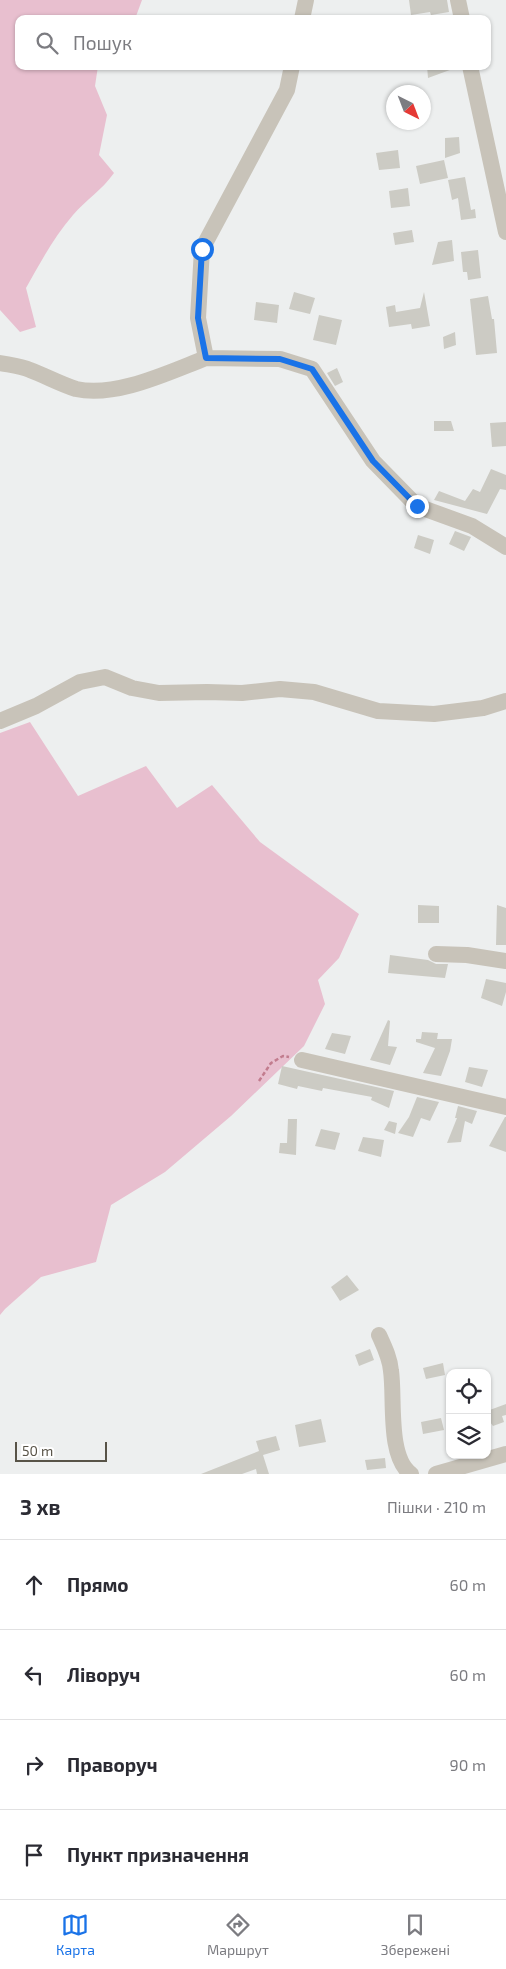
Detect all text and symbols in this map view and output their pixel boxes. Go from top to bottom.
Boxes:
search box [15,15,491,70]
icon: search [33,29,61,57]
text: Пошук [73,31,132,54]
north arrow [386,85,431,130]
route start [191,238,214,261]
route end [406,495,429,518]
map controls [446,1369,491,1459]
button: locate [446,1369,491,1414]
button: layers [446,1414,491,1459]
scale bar [15,1439,108,1462]
text: 50 m [22,1442,53,1459]
text: 3 хв [20,1494,60,1519]
text: Пішки · 210 m [387,1497,486,1516]
icon: ahead [20,1571,48,1599]
text: Прямо [67,1573,129,1596]
text: 60 m [450,1575,486,1594]
icon: left [20,1661,48,1689]
text: Ліворуч [67,1663,140,1686]
text: 60 m [450,1665,486,1684]
icon: right [20,1751,48,1779]
text: Праворуч [67,1753,158,1776]
text: 90 m [450,1755,486,1774]
icon: arrive [20,1841,48,1869]
text: Пункт призначення [67,1843,249,1866]
tab: Карта [56,1911,95,1958]
tab: Маршрут [207,1911,269,1958]
tab: Збережені [381,1911,450,1958]

